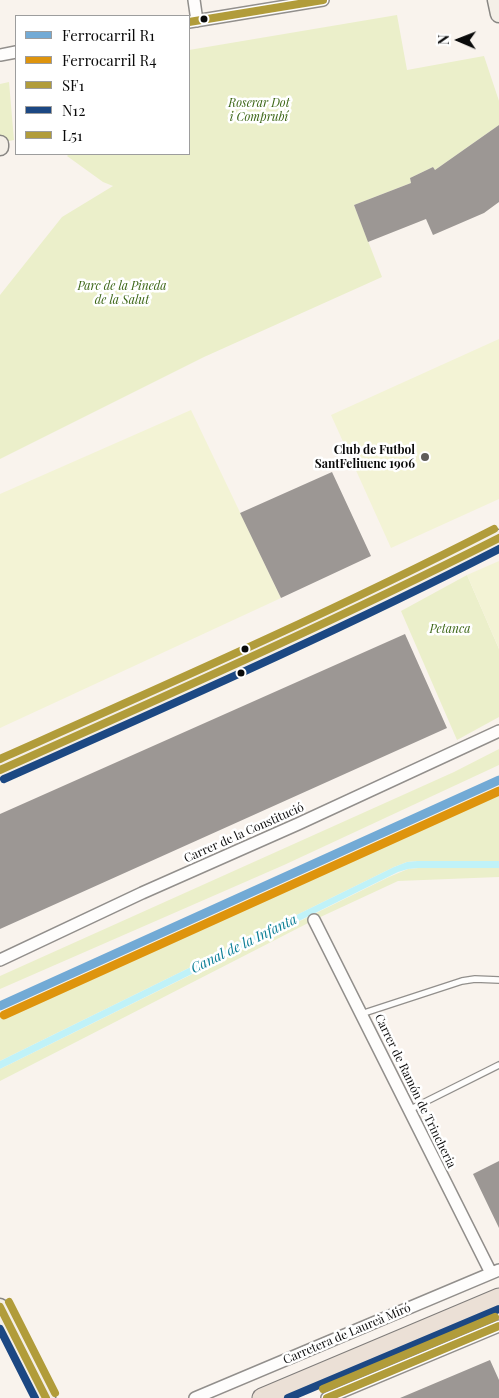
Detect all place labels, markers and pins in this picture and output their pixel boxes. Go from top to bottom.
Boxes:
unlabelled marker [199,14,209,24]
place label: Club de Futbol SantFeliuenc 1906 [315,443,415,471]
marker: Club de Futbol SantFeliuenc 1906 [419,451,431,463]
unlabelled marker [240,644,250,654]
unlabelled marker [236,668,246,678]

